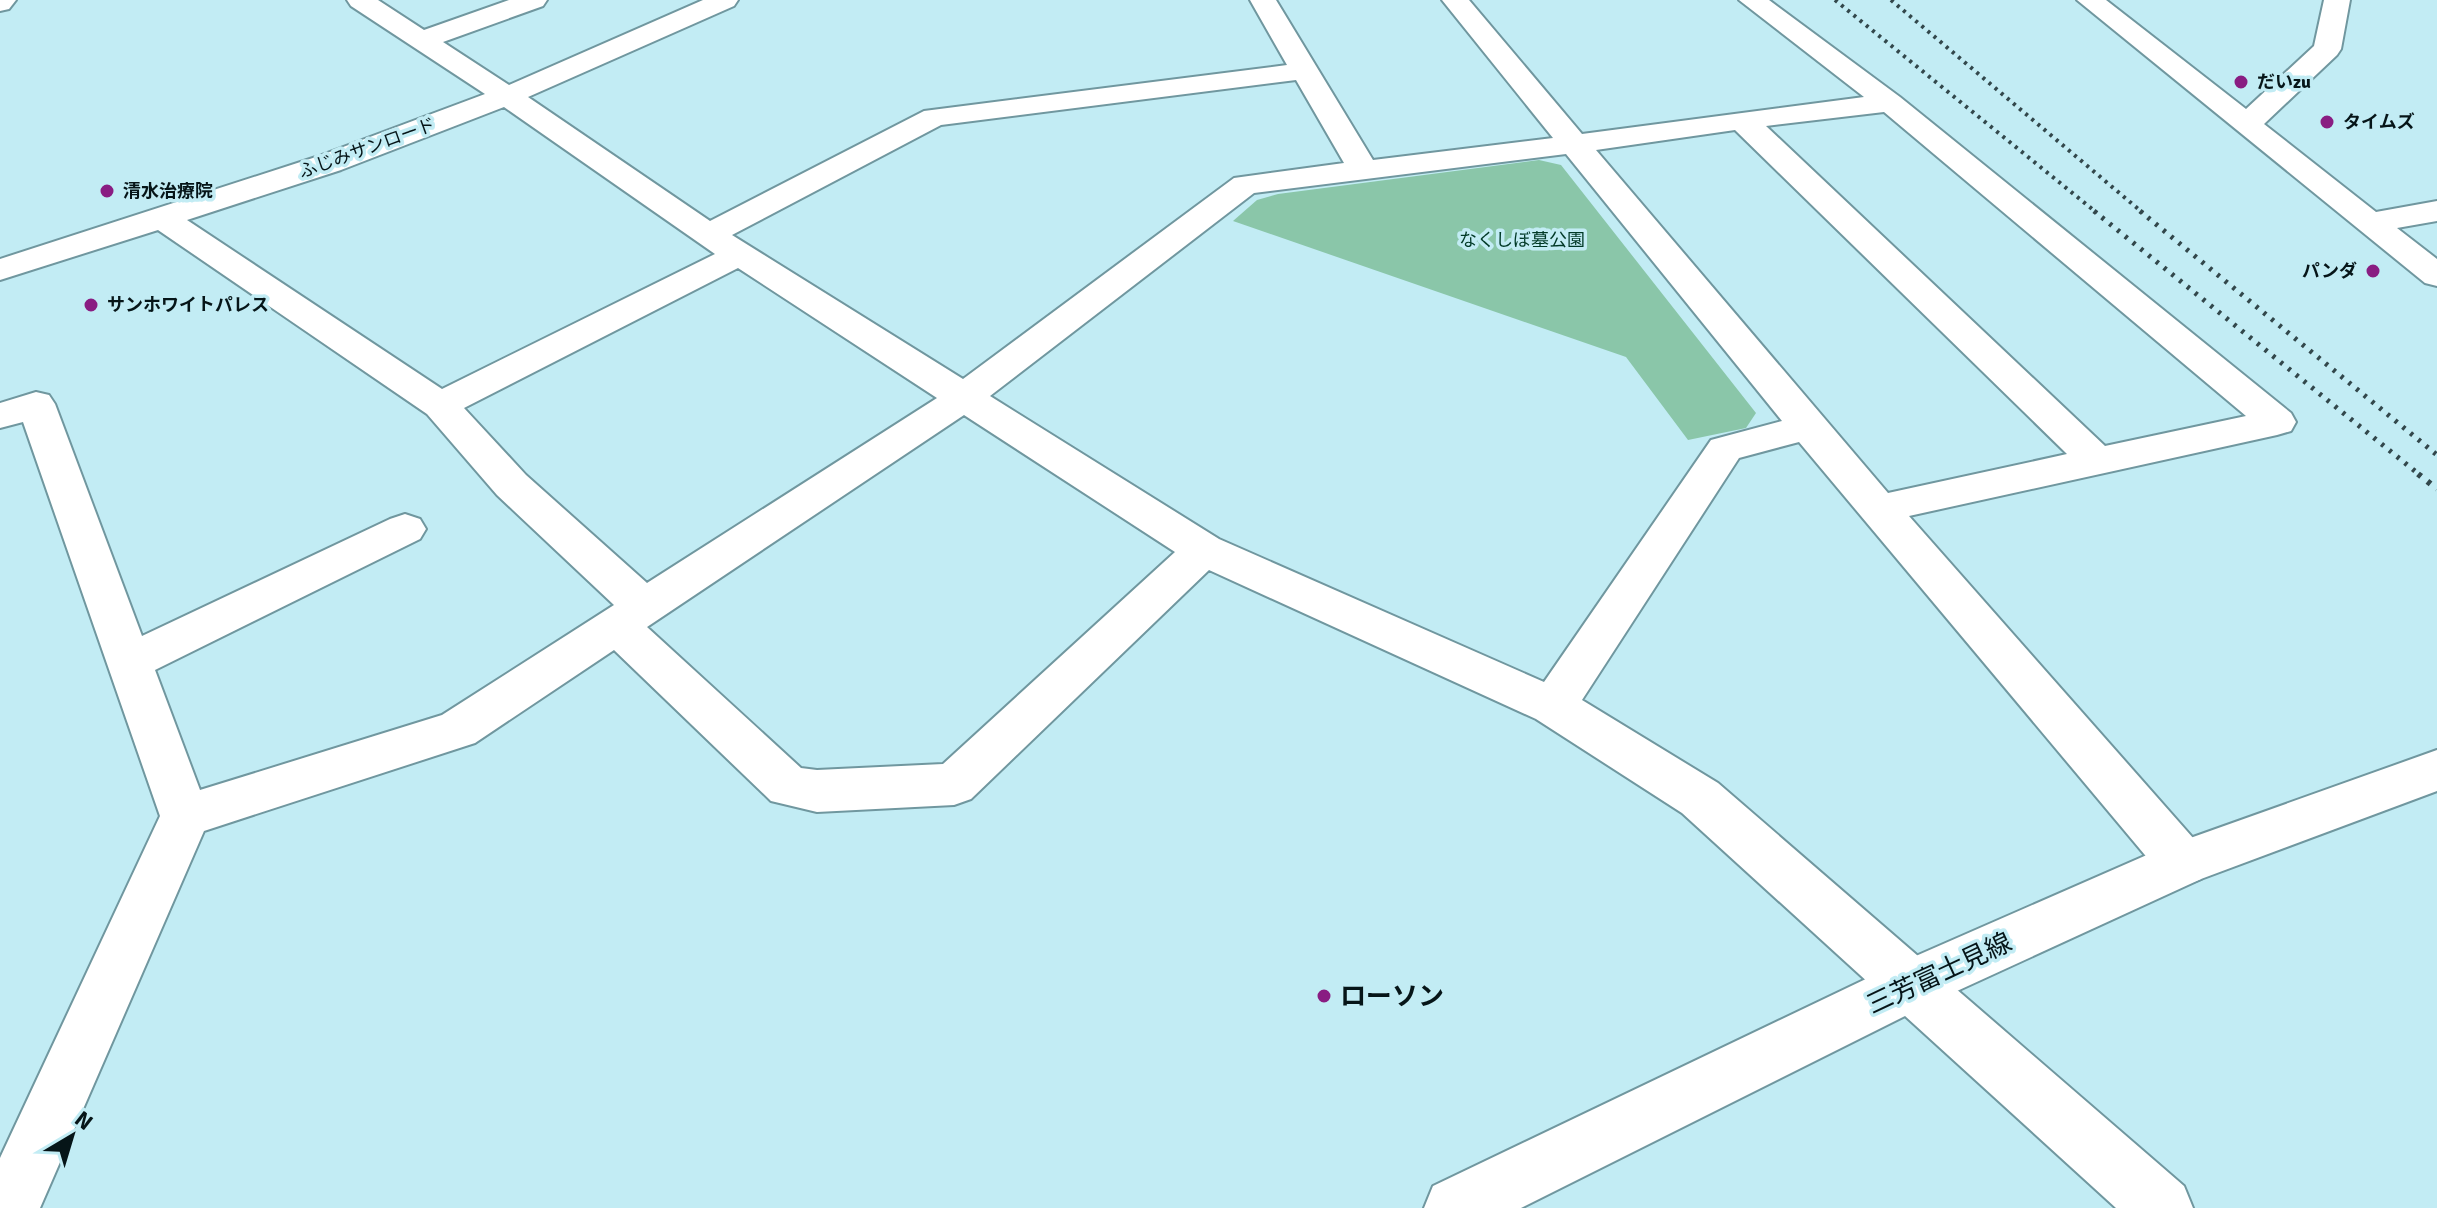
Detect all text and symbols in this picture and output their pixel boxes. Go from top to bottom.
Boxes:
place label: だいzu [2257,71,2311,93]
marker: だいzu [2232,73,2250,91]
place label: タイムズ [2343,111,2415,133]
street label: ふじみサンロード [296,113,438,183]
marker: タイムズ [2318,113,2336,131]
place label: 清水治療院 [123,180,213,202]
marker: 清水治療院 [98,182,116,200]
park label: なくしぼ墓公園 [1459,229,1585,251]
place label: パンダ [2302,260,2357,282]
marker: パンダ [2364,262,2382,280]
place label: サンホワイトパレス [107,294,269,316]
marker: サンホワイトパレス [82,296,100,314]
street label: 三芳富士見線 [1862,926,2017,1021]
place label: ローソン [1340,981,1444,1013]
marker: ローソン [1315,987,1333,1005]
north arrow [32,1096,112,1176]
text: N [70,1105,98,1136]

